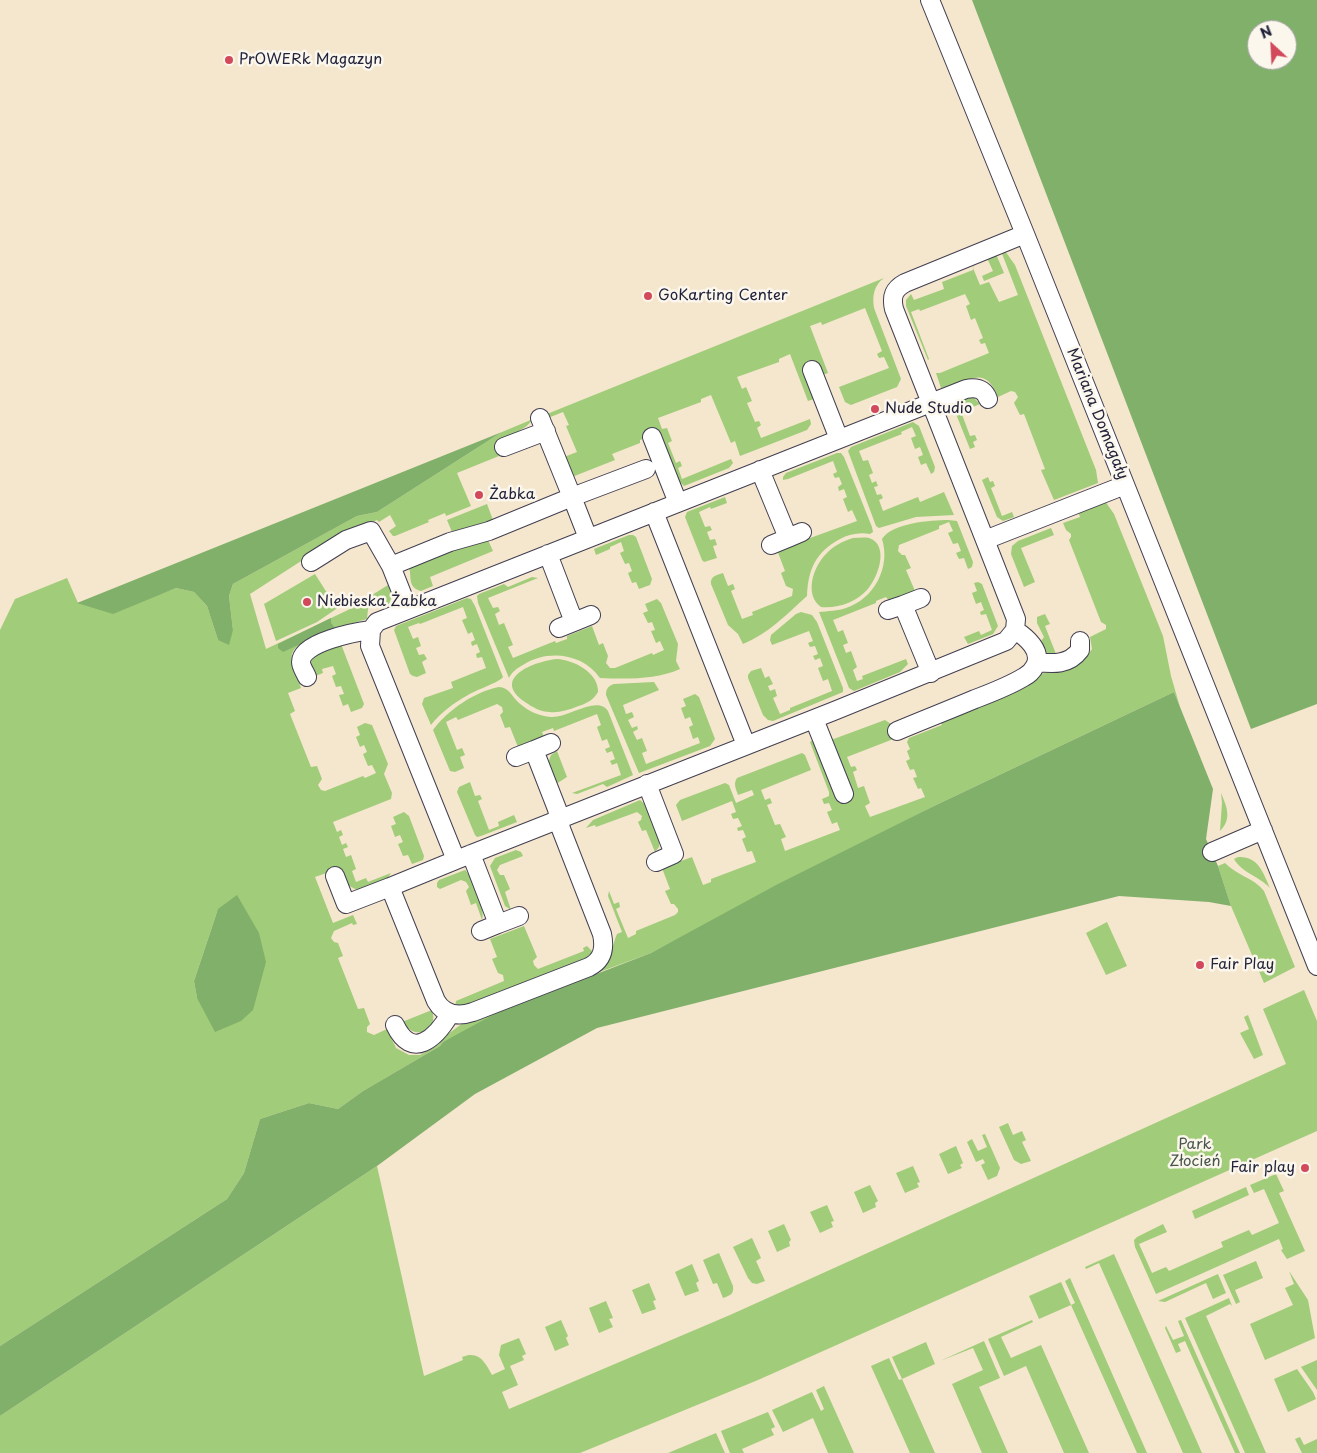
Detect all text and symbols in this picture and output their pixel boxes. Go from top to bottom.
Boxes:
north arrow [1247,20,1297,70]
text: N [1256,20,1275,44]
place label: PrOWERk Magazyn [239,51,382,69]
marker: PrOWERk Magazyn [223,54,235,66]
place label: GoKarting Center [658,287,788,305]
marker: GoKarting Center [642,290,654,302]
street label: Mariana Domagały [1062,346,1132,482]
place label: Nude Studio [885,400,972,418]
marker: Nude Studio [869,403,881,415]
place label: Żabka [489,486,535,504]
marker: Żabka [473,489,485,501]
place label: Niebieska Żabka [317,593,437,611]
marker: Niebieska Żabka [301,596,313,608]
place label: Fair Play [1210,956,1274,974]
marker: Fair Play [1194,959,1206,971]
park label: Park Złocień [1170,1136,1220,1171]
place label: Fair play [1230,1159,1295,1177]
marker: Fair play [1299,1162,1311,1174]

